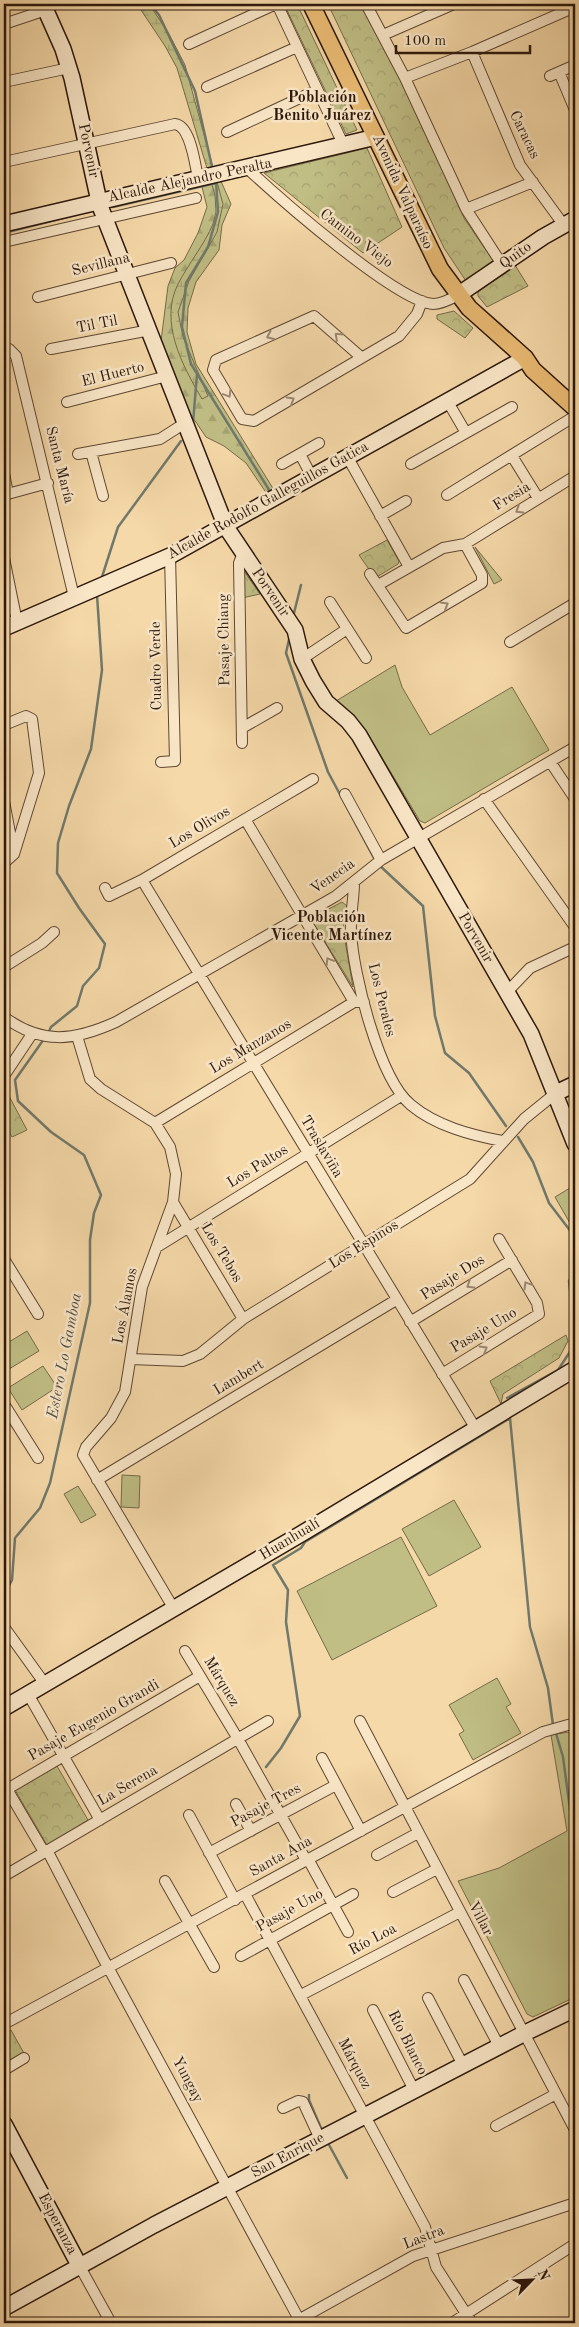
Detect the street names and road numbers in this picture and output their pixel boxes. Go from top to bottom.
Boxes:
street label: Caracas [506,109,542,161]
street label: Porvenir [75,122,101,180]
street label: Avenida Valparaíso [369,132,435,252]
street label: Alcalde Alejandro Peralta [107,156,274,206]
street label: Camino Viejo [317,207,395,271]
street label: Quito [497,240,535,272]
street label: Sevillana [70,250,132,279]
street label: Til Til [75,314,119,336]
street label: El Huerto [80,360,146,390]
street label: Santa María [42,425,76,506]
street label: Alcalde Rodolfo Galleguillos Gatica [165,439,372,563]
street label: Fresia [491,479,534,514]
street label: Porvenir [248,566,292,620]
street label: Pasaje Chiang [217,594,233,686]
street label: Cuadro Verde [149,621,165,711]
street label: Los Olivos [167,804,233,852]
street label: Venecia [308,856,358,897]
street label: Porvenir [455,910,495,966]
street label: Los Perales [365,962,397,1038]
street label: Los Manzanos [208,1017,294,1077]
street label: Traslaviña [297,1113,346,1181]
street label: Los Paltos [225,1143,291,1191]
street label: Los Espinos [327,1218,401,1272]
street label: Los Tebos [197,1221,245,1285]
street label: Pasaje Dos [418,1252,488,1304]
street label: Los Álamos [108,1266,141,1345]
street label: Pasaje Uno [448,1306,520,1356]
street label: Lambert [211,1357,267,1399]
street label: Huanhualí [257,1516,323,1564]
street label: Márquez [200,1654,242,1710]
street label: Pasaje Eugenio Grandi [26,1677,162,1765]
street label: La Serena [95,1763,161,1809]
street label: Pasaje Tres [228,1781,304,1831]
street label: Santa Ana [247,1834,315,1880]
street label: Pasaje Uno [254,1886,326,1936]
street label: Villar [465,1899,495,1939]
street label: Río Loa [347,1921,400,1959]
street label: Río Blanco [384,2008,430,2078]
street label: Márquez [334,2036,374,2092]
street label: Yungay [169,2055,205,2106]
street label: San Enrique [249,2131,327,2181]
street label: Esperanza [35,2191,80,2258]
street label: Lastra [401,2223,447,2253]

